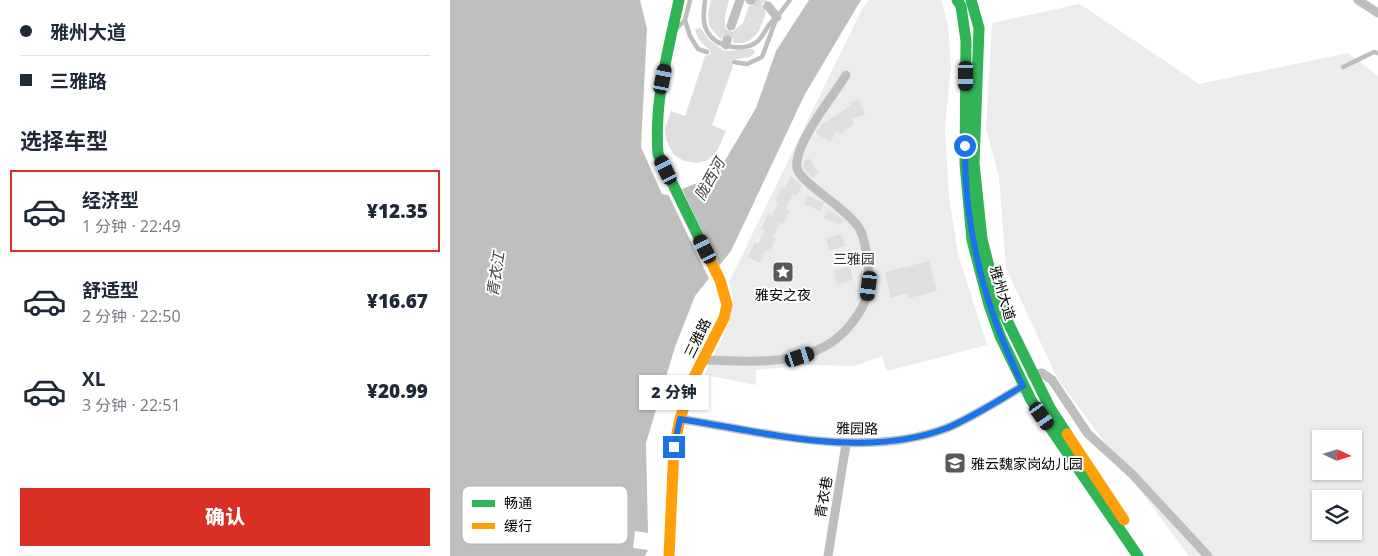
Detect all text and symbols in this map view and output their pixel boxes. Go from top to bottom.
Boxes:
text: 雅州大道 [50,19,126,45]
car [958,61,973,91]
car [652,63,673,95]
text: 三雅路 [50,68,107,94]
text: 选择车型 [20,125,108,155]
route start [954,135,976,157]
water label: 陇西河 [689,152,730,204]
car [652,153,679,187]
text: 经济型 [82,187,139,213]
icon: car [22,189,67,234]
text: ¥12.35 [367,198,428,224]
text: 1 分钟 · 22:49 [82,215,181,237]
car [691,232,718,266]
water label: 青衣江 [482,248,509,298]
park label: 三雅园 [833,249,875,268]
place icon: 雅安之夜 [771,260,795,284]
street label: 雅州大道 [986,263,1020,323]
car [859,270,878,302]
text: 舒适型 [82,277,139,303]
icon: car [22,279,67,324]
place label: 雅安之夜 [755,285,811,304]
text: ¥16.67 [367,288,428,314]
text: 2 分钟 · 22:50 [82,305,181,327]
street label: 三雅路 [679,315,715,361]
car [783,345,816,369]
text: XL [82,366,105,392]
icon: car [22,369,67,414]
callout: 2 分钟 [639,374,709,410]
text: ¥20.99 [367,378,428,404]
text: 2 分钟 [651,381,697,403]
text: 3 分钟 · 22:51 [82,394,181,416]
car [1027,399,1056,433]
street label: 雅园路 [836,418,878,438]
north arrow [1312,430,1362,480]
map controls [1312,430,1362,540]
route end [663,436,685,458]
school or university icon: 雅云魏家岗幼儿园 [943,451,967,475]
place label: 雅云魏家岗幼儿园 [971,454,1083,473]
street label: 青衣巷 [810,475,836,519]
legend [462,486,628,544]
button: 确认 [20,488,430,546]
button: layers [1312,490,1362,540]
text: 畅通 [504,493,532,512]
text: 缓行 [504,516,532,535]

